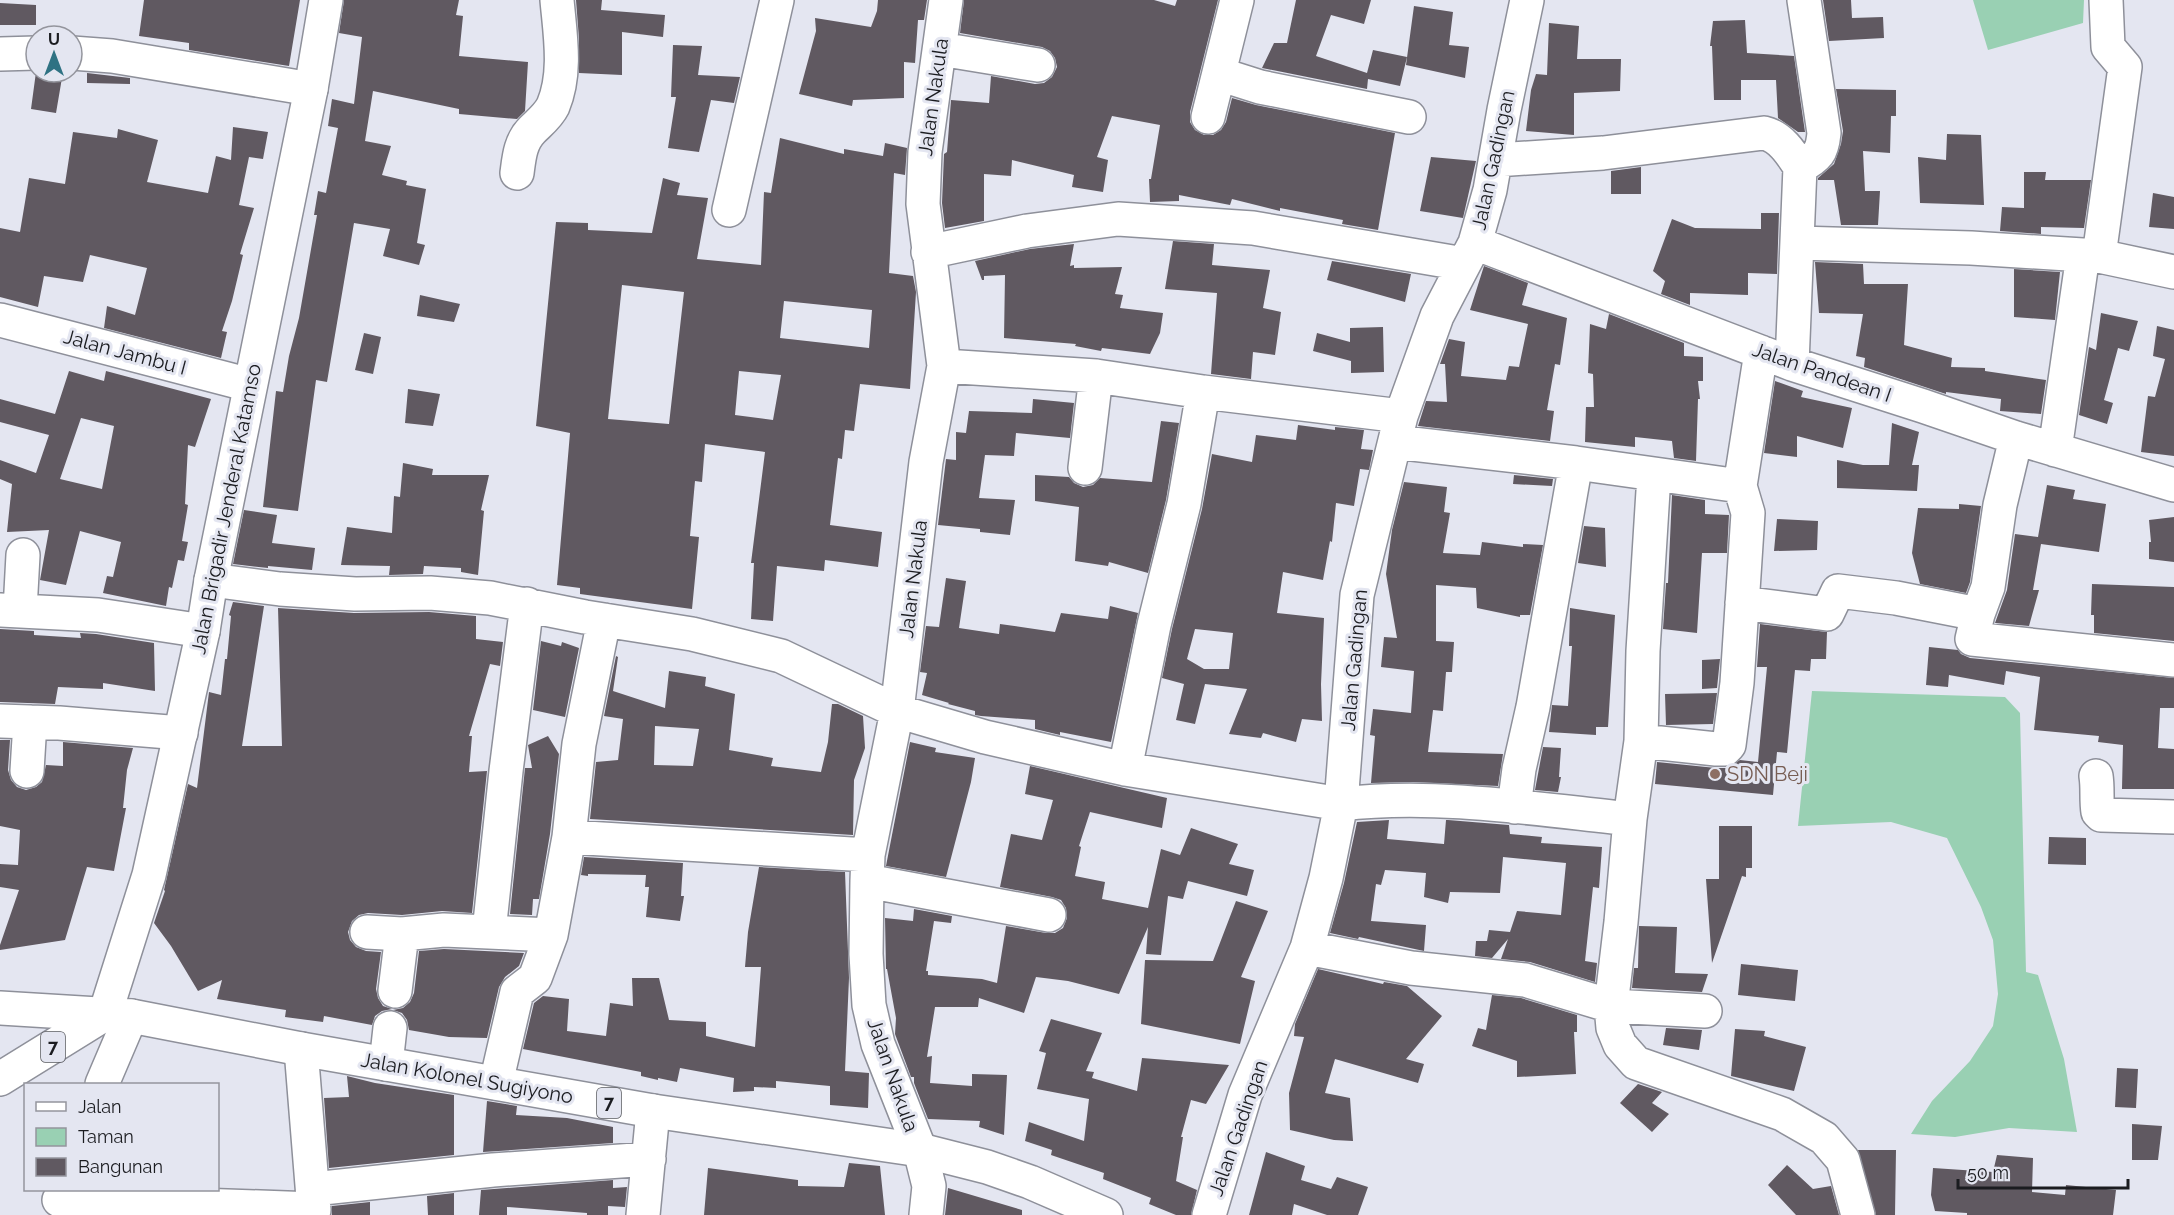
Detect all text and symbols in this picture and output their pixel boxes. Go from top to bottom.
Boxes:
north arrow [24,24,84,84]
text: U [48,30,60,49]
street label: Jalan Nakula [913,37,953,157]
street label: Jalan Gadingan [1466,88,1520,232]
street label: Jalan Jambu I [61,324,189,380]
street label: Jalan Pandean I [1749,337,1895,407]
street label: Jalan Brigadir Jenderal Katamso [186,362,266,656]
street label: Jalan Nakula [894,519,932,639]
street label: Jalan Gadingan [1336,588,1372,732]
place label: SDN Beji [1727,762,1808,786]
marker: SDN Beji [1708,767,1722,781]
street label: Jalan Nakula [862,1015,924,1135]
road number: 7 [41,1032,65,1062]
street label: Jalan Kolonel Sugiyono [359,1048,575,1108]
street label: Jalan Gadingan [1204,1057,1272,1199]
legend [24,1083,219,1191]
road number: 7 [597,1088,621,1118]
text: Jalan [78,1096,122,1117]
text: Taman [78,1126,134,1147]
scale bar [1958,1152,2128,1190]
text: Bangunan [78,1156,163,1177]
text: 50 m [1967,1162,2009,1183]

